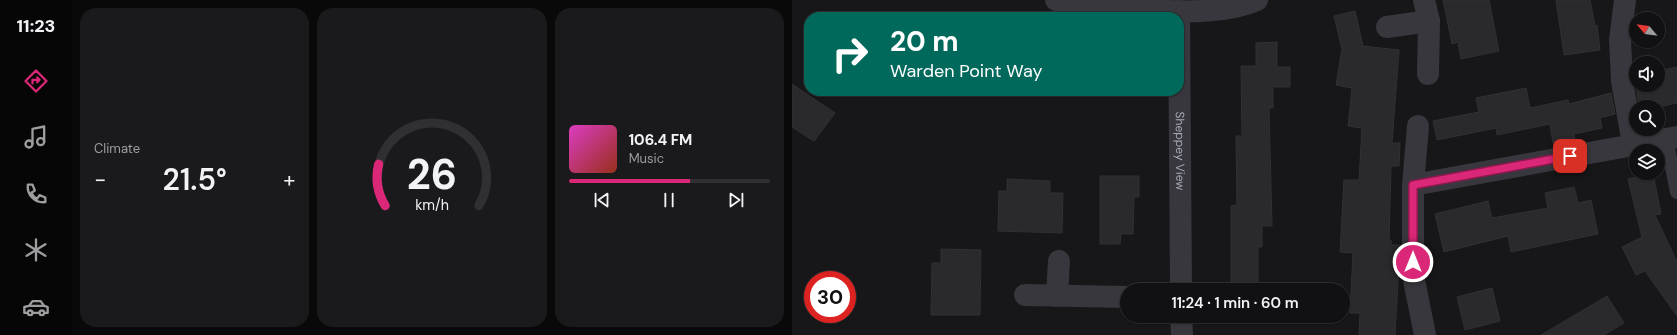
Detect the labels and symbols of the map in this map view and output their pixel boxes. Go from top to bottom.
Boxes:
north arrow [1629,12,1665,48]
street label: Sheppey View [1172,112,1188,190]
pin [1553,139,1587,173]
position arrow [1392,241,1434,283]
speed limit sign: 30 [804,271,856,323]

